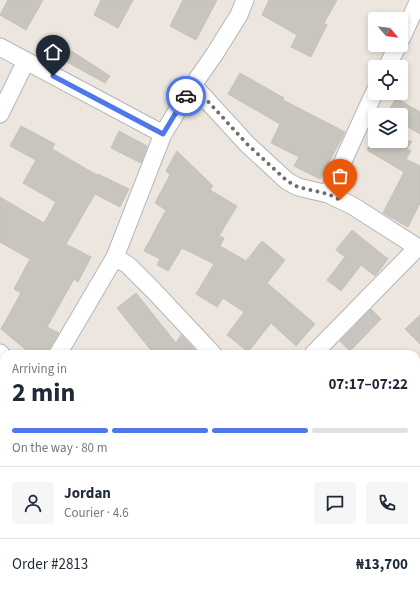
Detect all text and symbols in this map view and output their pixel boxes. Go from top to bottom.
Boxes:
north arrow [368,12,408,52]
map controls [368,12,408,148]
pin [36,35,70,76]
icon: home [42,41,64,63]
button: locate [368,60,408,100]
courier [166,76,206,116]
icon: car [175,85,197,107]
button: layers [368,108,408,148]
pin [323,159,357,200]
icon: bag [329,165,351,187]
text: Arriving in [12,360,67,378]
text: 2 min [12,374,75,411]
text: 07:17–07:22 [328,374,408,395]
text: On the way · 80 m [12,439,107,457]
button: person [12,482,54,524]
button: chat [314,482,356,524]
button: phone [366,482,408,524]
text: Jordan [64,483,111,504]
text: Courier · 4.6 [64,504,129,522]
text: Order #2813 [12,554,88,575]
text: ₦13,700 [356,554,408,575]

